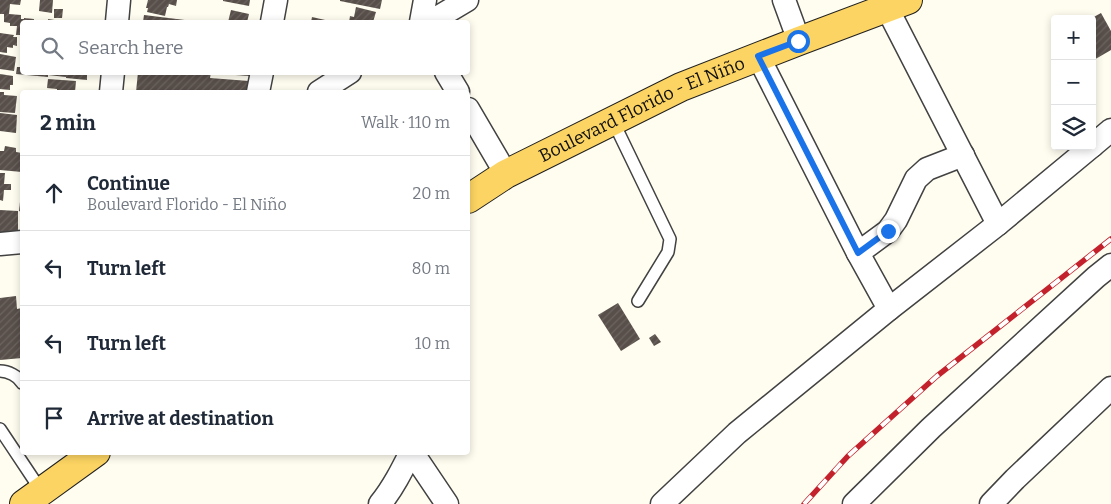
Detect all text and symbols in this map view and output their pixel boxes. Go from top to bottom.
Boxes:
map controls [1051,15,1096,150]
button: + [1051,15,1096,60]
search box [20,20,470,75]
route start [787,30,810,53]
icon: search [38,34,66,62]
text: Search here [78,36,183,59]
street label: Boulevard Florido - El Niño [535,52,748,167]
button: − [1051,60,1096,105]
button: layers [1051,105,1096,150]
text: 2 min [40,110,96,136]
text: Walk · 110 m [361,113,450,132]
text: Continue [87,172,170,195]
icon: ahead [40,179,68,207]
text: 20 m [413,184,450,203]
text: Boulevard Florido - El Niño [87,195,287,214]
route end [877,220,900,243]
icon: left [40,254,68,282]
text: Turn left [87,257,166,280]
text: 80 m [412,259,450,278]
icon: left [40,329,68,357]
text: Turn left [87,332,166,355]
text: 10 m [415,334,450,353]
icon: arrive [40,404,68,432]
text: Arrive at destination [87,407,274,430]

